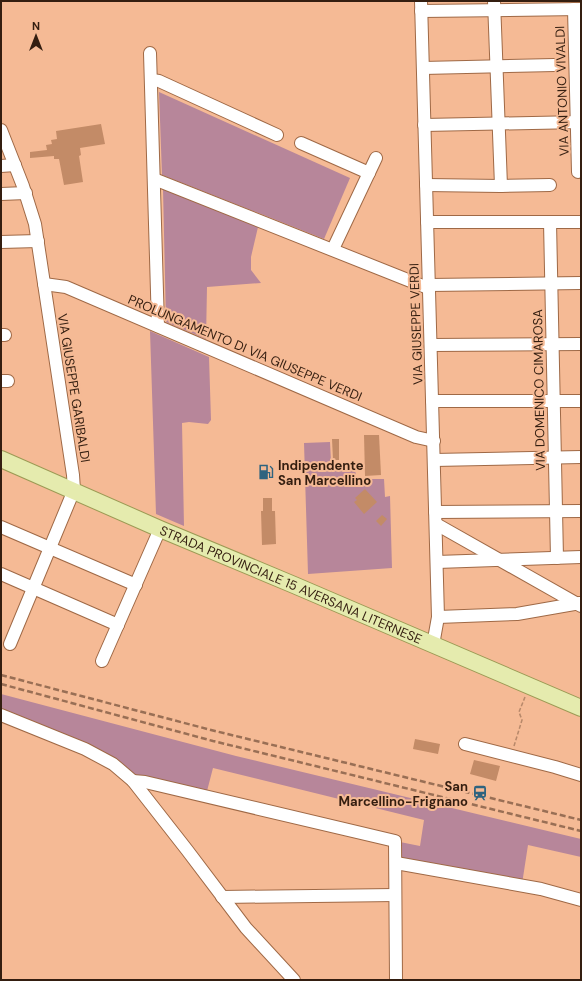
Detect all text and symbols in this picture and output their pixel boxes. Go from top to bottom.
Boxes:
north arrow [16,16,56,56]
text: N [32,19,40,33]
street label: VIA ANTONIO VIVALDI [551,25,573,157]
street label: VIA GIUSEPPE VERDI [405,263,427,385]
street label: PROLUNGAMENTO DI VIA GIUSEPPE VERDI [125,291,365,405]
street label: VIA DOMENICO CIMAROSA [529,309,549,471]
street label: VIA GIUSEPPE GARIBALDI [54,312,94,464]
place label: Indipendente San Marcellino [278,457,371,489]
fuel station icon: Indipendente San Marcellino [257,463,275,481]
street label: STRADA PROVINCIALE 15 AVERSANA LITERNESE [157,521,425,647]
place label: San Marcellino-Frignano [339,778,468,810]
station icon: San Marcellino-Frignano [471,784,489,802]

